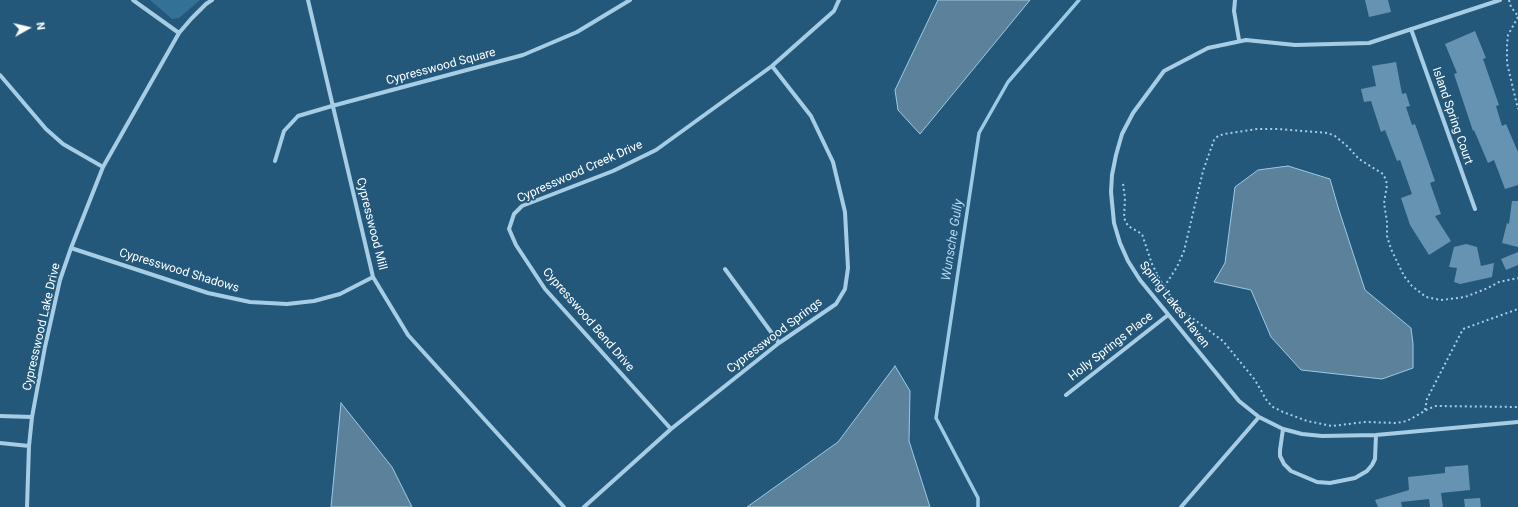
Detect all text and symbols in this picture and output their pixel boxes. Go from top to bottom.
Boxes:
north arrow [8,8,48,48]
text: N [33,22,47,31]
street label: Cypresswood Square [385,45,497,89]
street label: Island Spring Court [1429,65,1475,167]
street label: Cypresswood Creek Drive [515,138,645,206]
street label: Cypresswood Mill [353,176,389,272]
water label: Wunsche Gully [939,198,967,282]
street label: Cypresswood Shadows [117,246,241,296]
street label: Spring Lakes Haven [1136,259,1212,351]
street label: Cypresswood Lake Drive [20,262,64,392]
street label: Cypresswood Bend Drive [539,265,637,375]
street label: Cypresswood Springs [724,295,826,377]
street label: Holly Springs Place [1066,310,1156,384]

